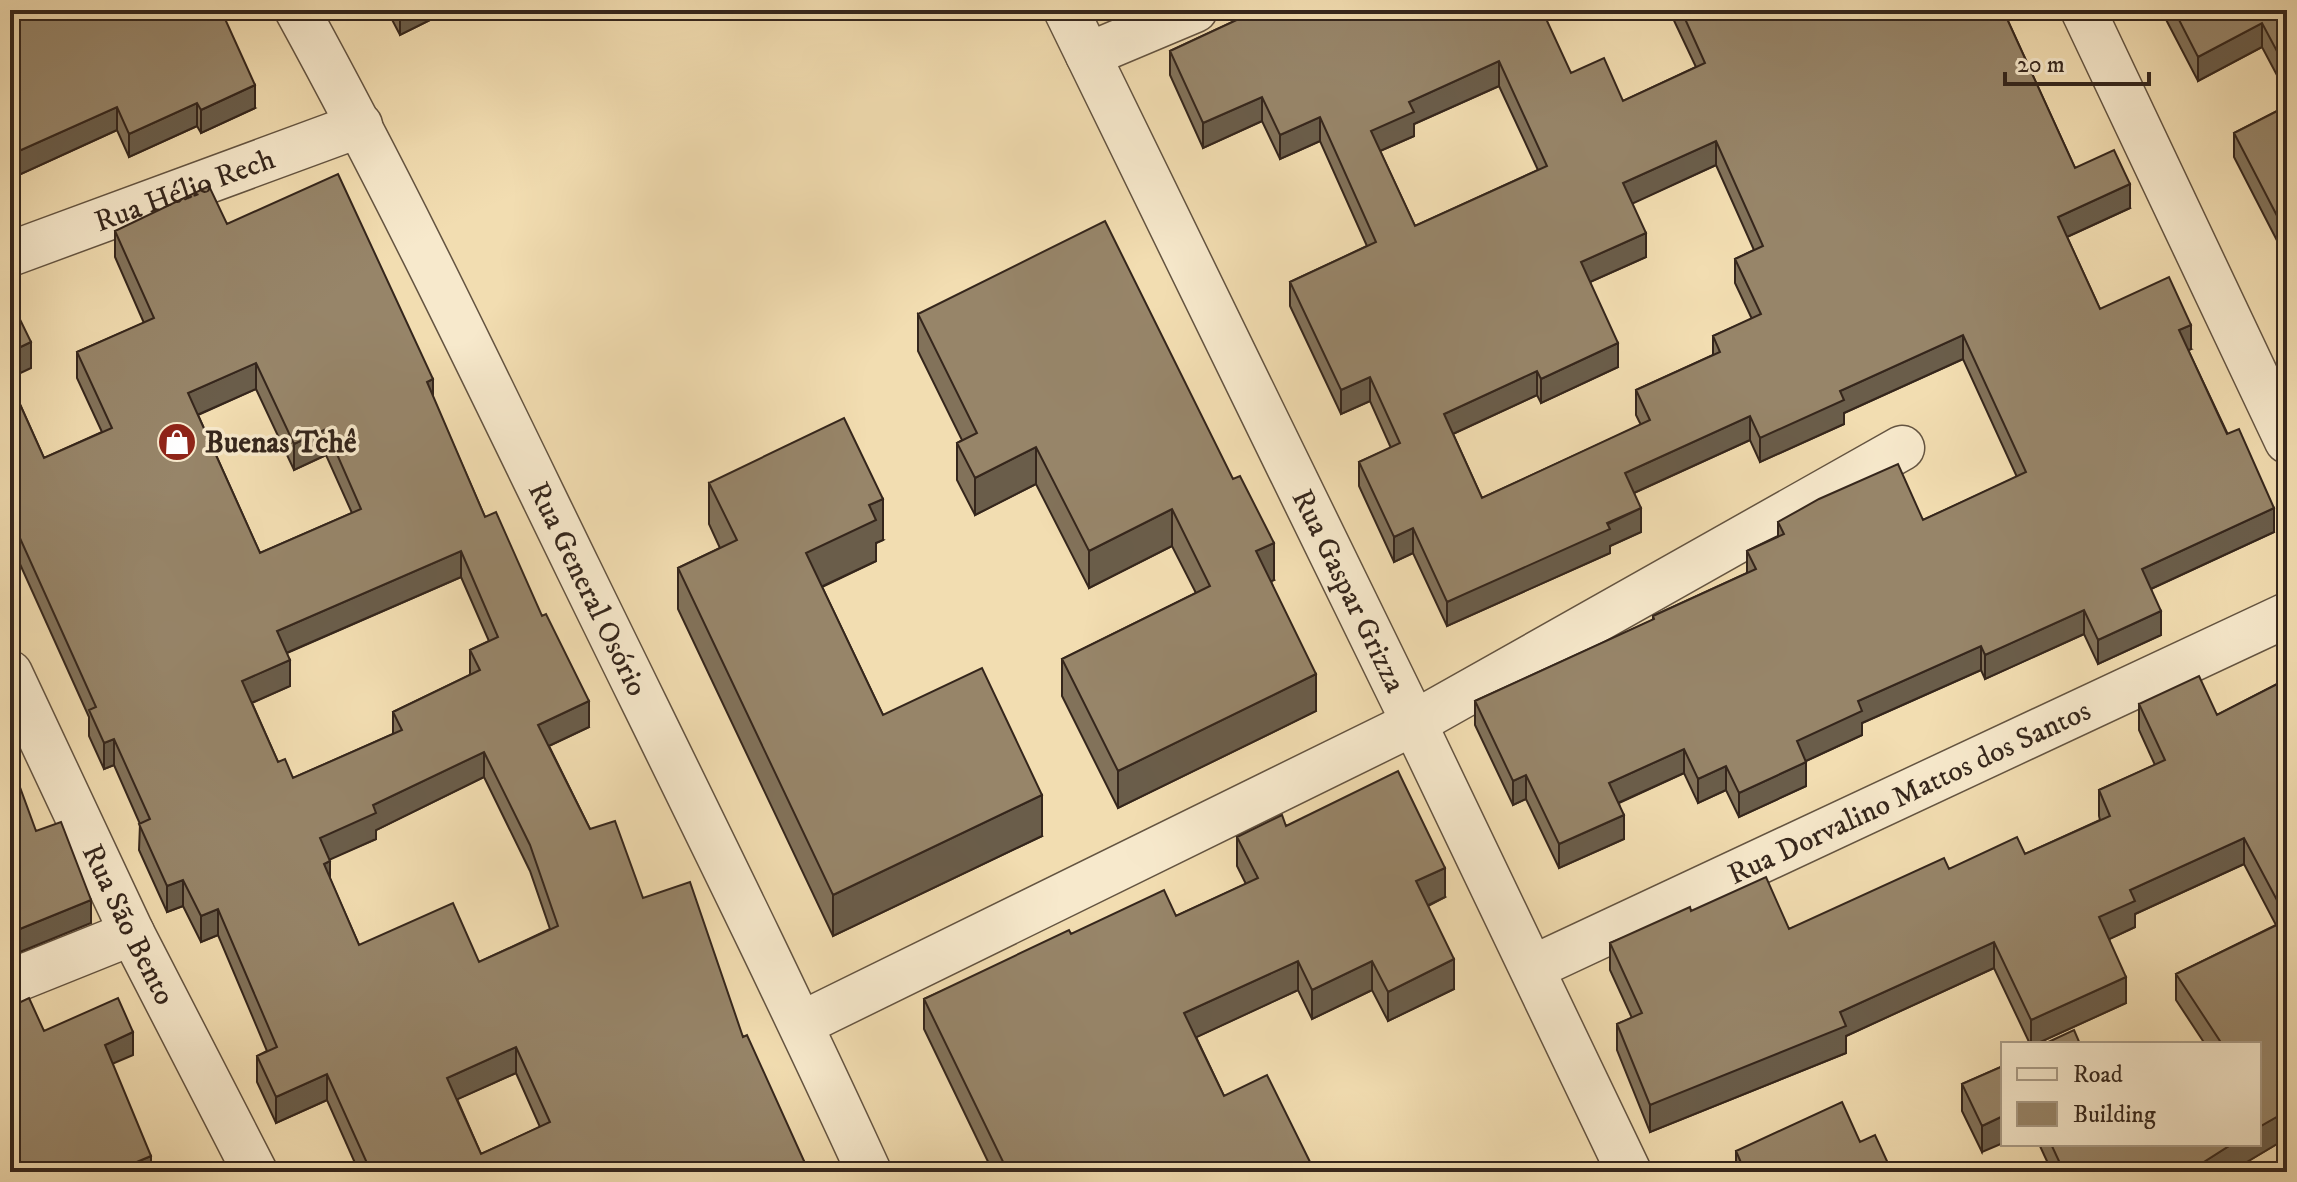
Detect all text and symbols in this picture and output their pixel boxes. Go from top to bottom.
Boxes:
scale bar [2005,36,2149,86]
text: 20 m [2017,50,2065,80]
street label: Rua Hélio Rech [90,141,281,241]
shop icon: Buenas Tchê [156,421,198,463]
place label: Buenas Tchê [205,425,357,462]
street label: Rua General Osório [519,476,655,703]
street label: Rua Gaspar Grizza [1283,484,1413,699]
street label: Rua Dorvalino Mattos dos Santos [1722,693,2097,894]
street label: Rua São Bento [73,839,183,1011]
legend [2001,1042,2261,1146]
text: Road [2073,1060,2123,1090]
text: Building [2073,1100,2156,1130]

